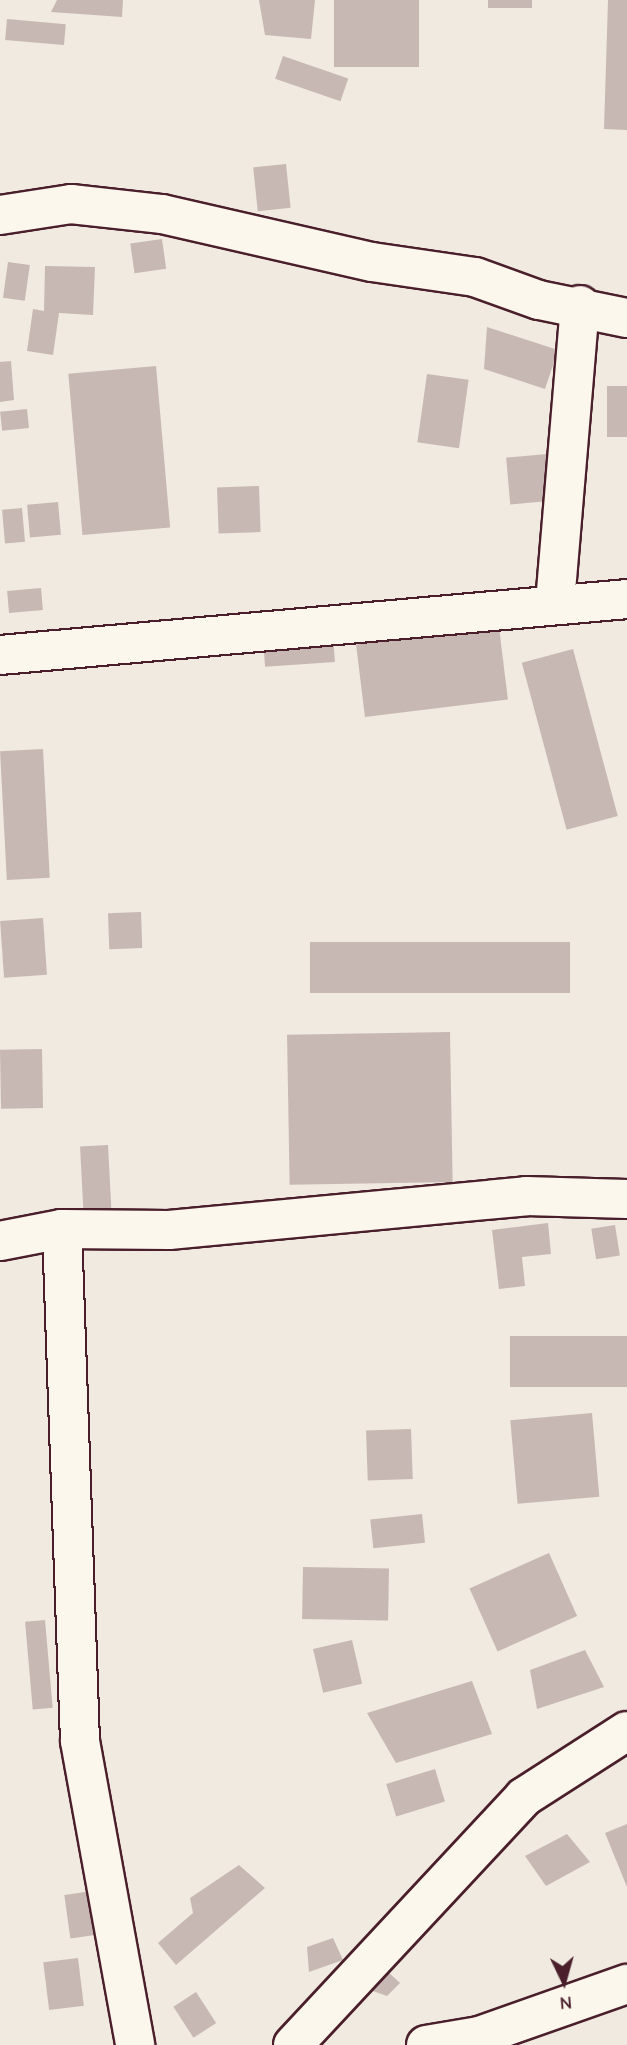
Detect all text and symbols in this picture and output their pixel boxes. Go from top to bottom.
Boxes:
north arrow [529,1947,599,2017]
text: N [559,1991,573,2014]

